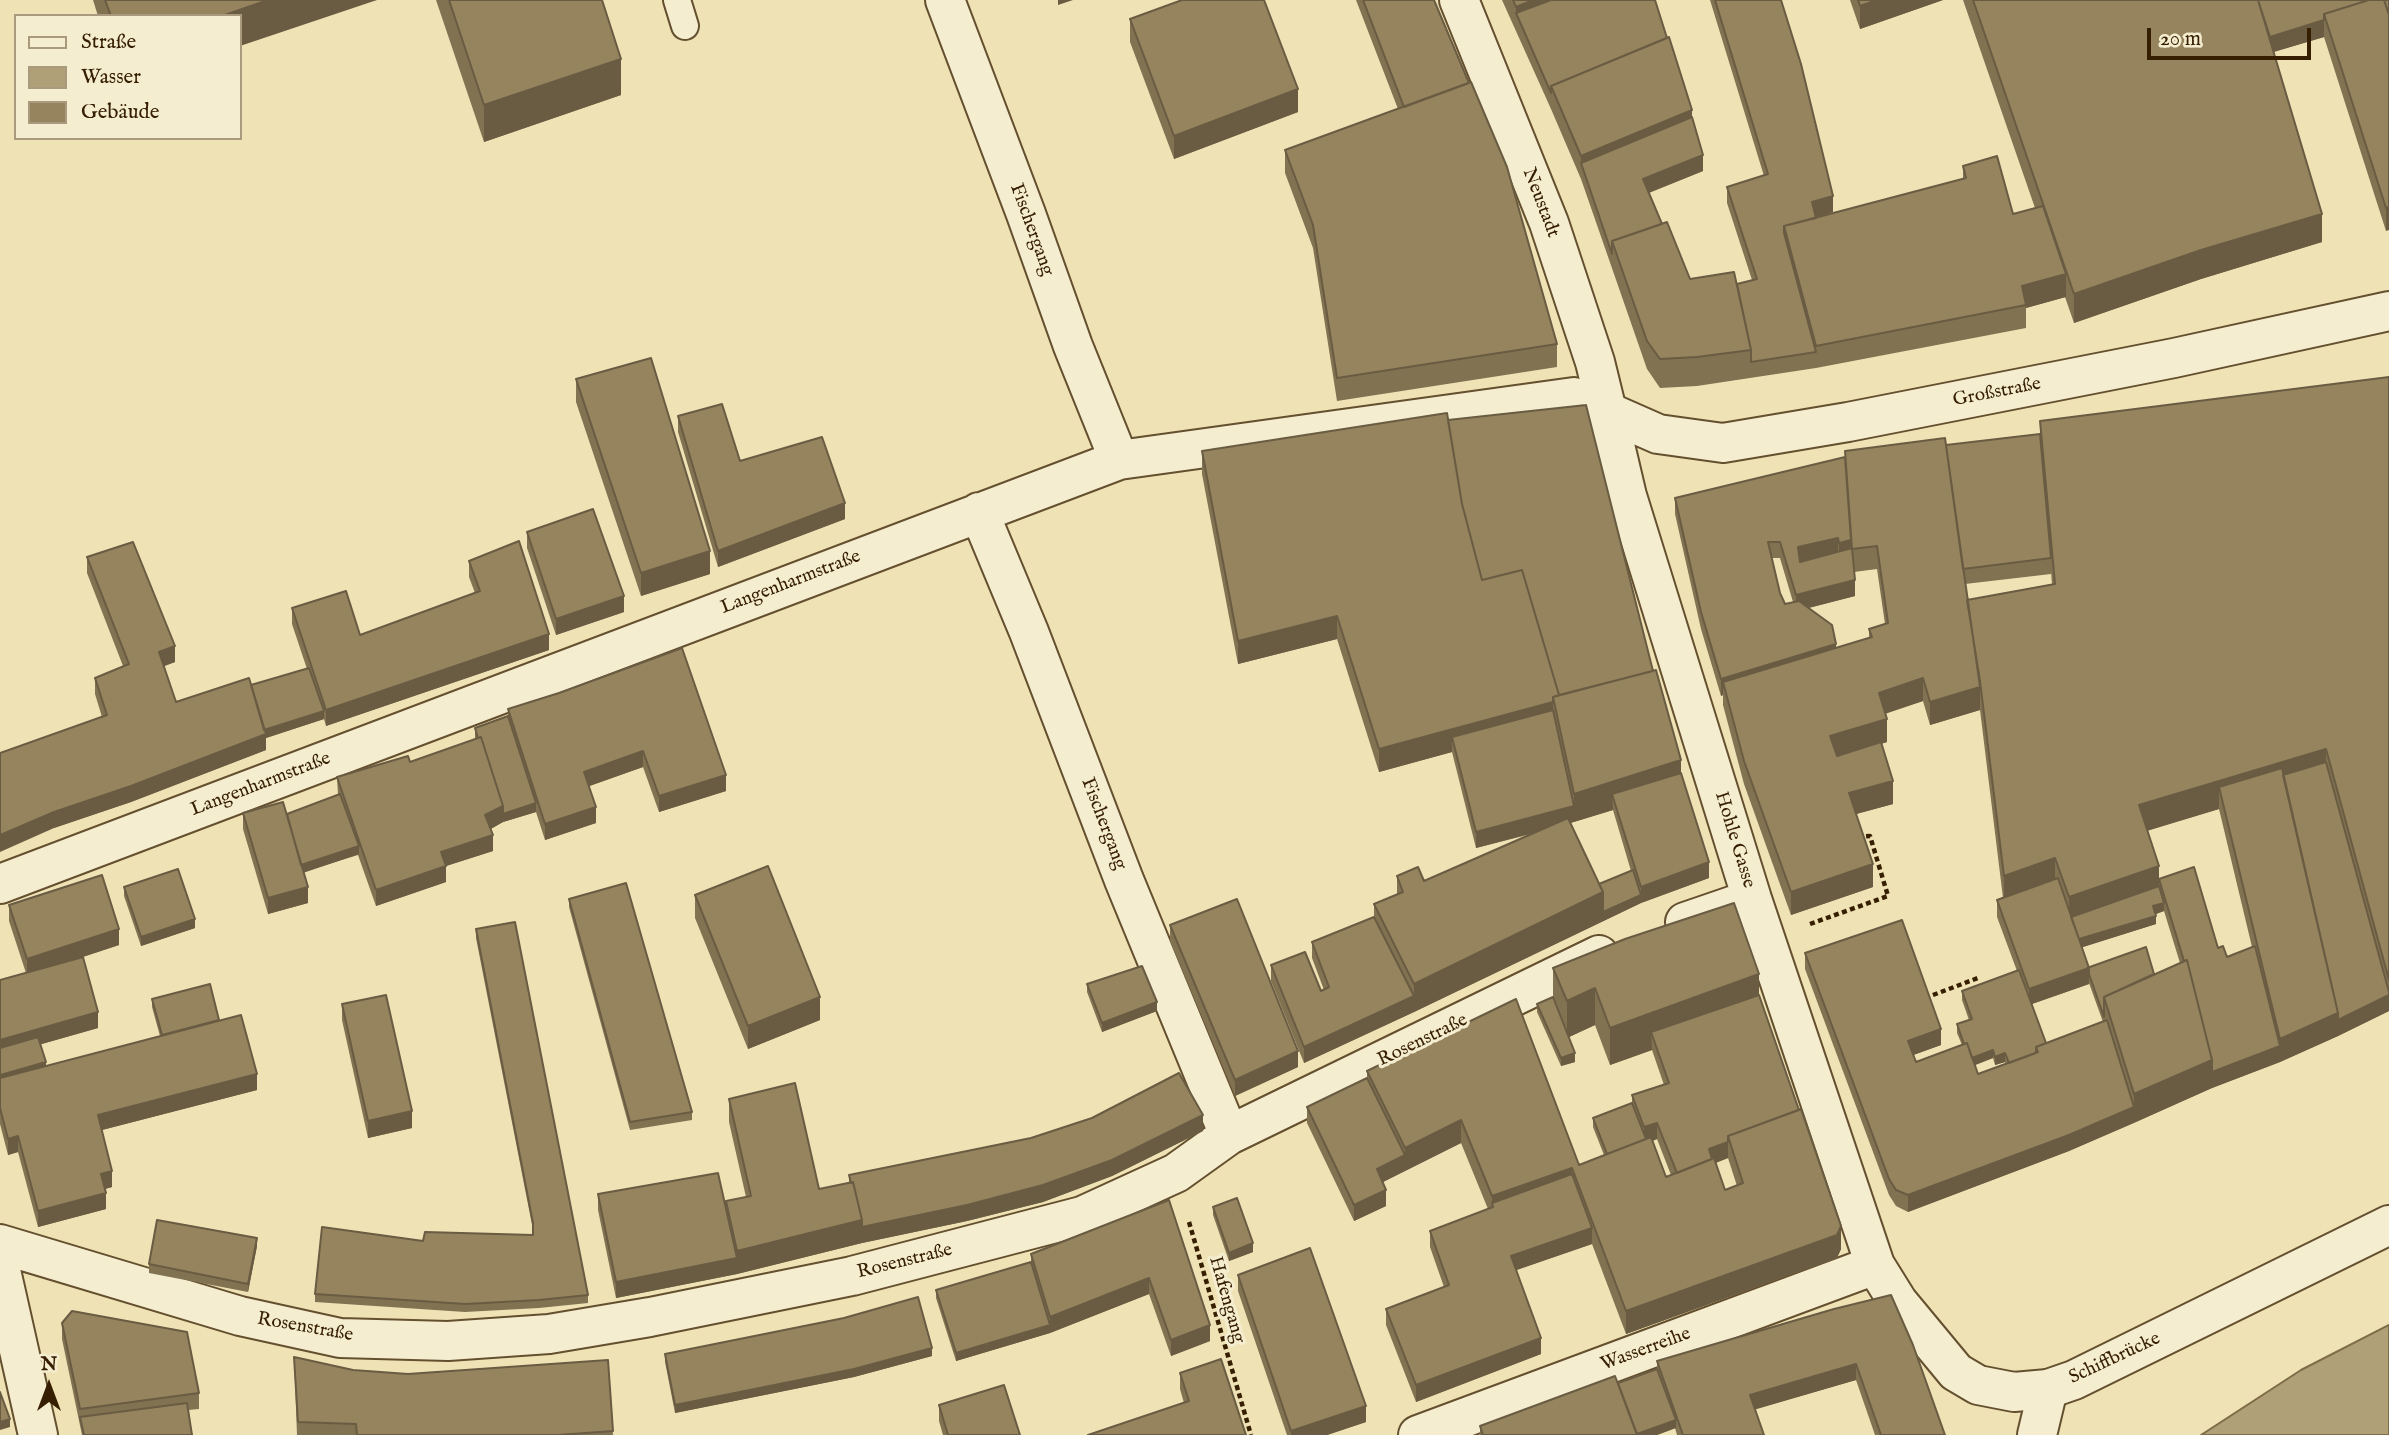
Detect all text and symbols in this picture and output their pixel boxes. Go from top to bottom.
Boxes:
legend [14,14,242,140]
scale bar [2151,14,2316,58]
text: 20 m [2160,26,2201,53]
text: Straße [81,29,136,56]
text: Wasser [81,64,141,91]
text: Gebäude [81,99,159,126]
street label: Neustadt [1516,165,1564,241]
street label: Fischergang [1004,181,1058,279]
street label: Großstraße [1951,373,2043,413]
street label: Langenharmstraße [718,546,864,620]
street label: Langenharmstraße [188,748,334,822]
street label: Fischergang [1075,775,1131,873]
street label: Hohle Gasse [1709,789,1759,891]
street label: Rosenstraße [1374,1009,1472,1073]
street label: Rosenstraße [855,1239,955,1285]
street label: Hafengang [1203,1254,1249,1346]
street label: Rosenstraße [255,1308,355,1348]
street label: Wasserreihe [1598,1323,1694,1377]
street label: Schiffbrücke [2066,1328,2164,1390]
north arrow [14,1351,84,1421]
text: N [41,1353,57,1377]

